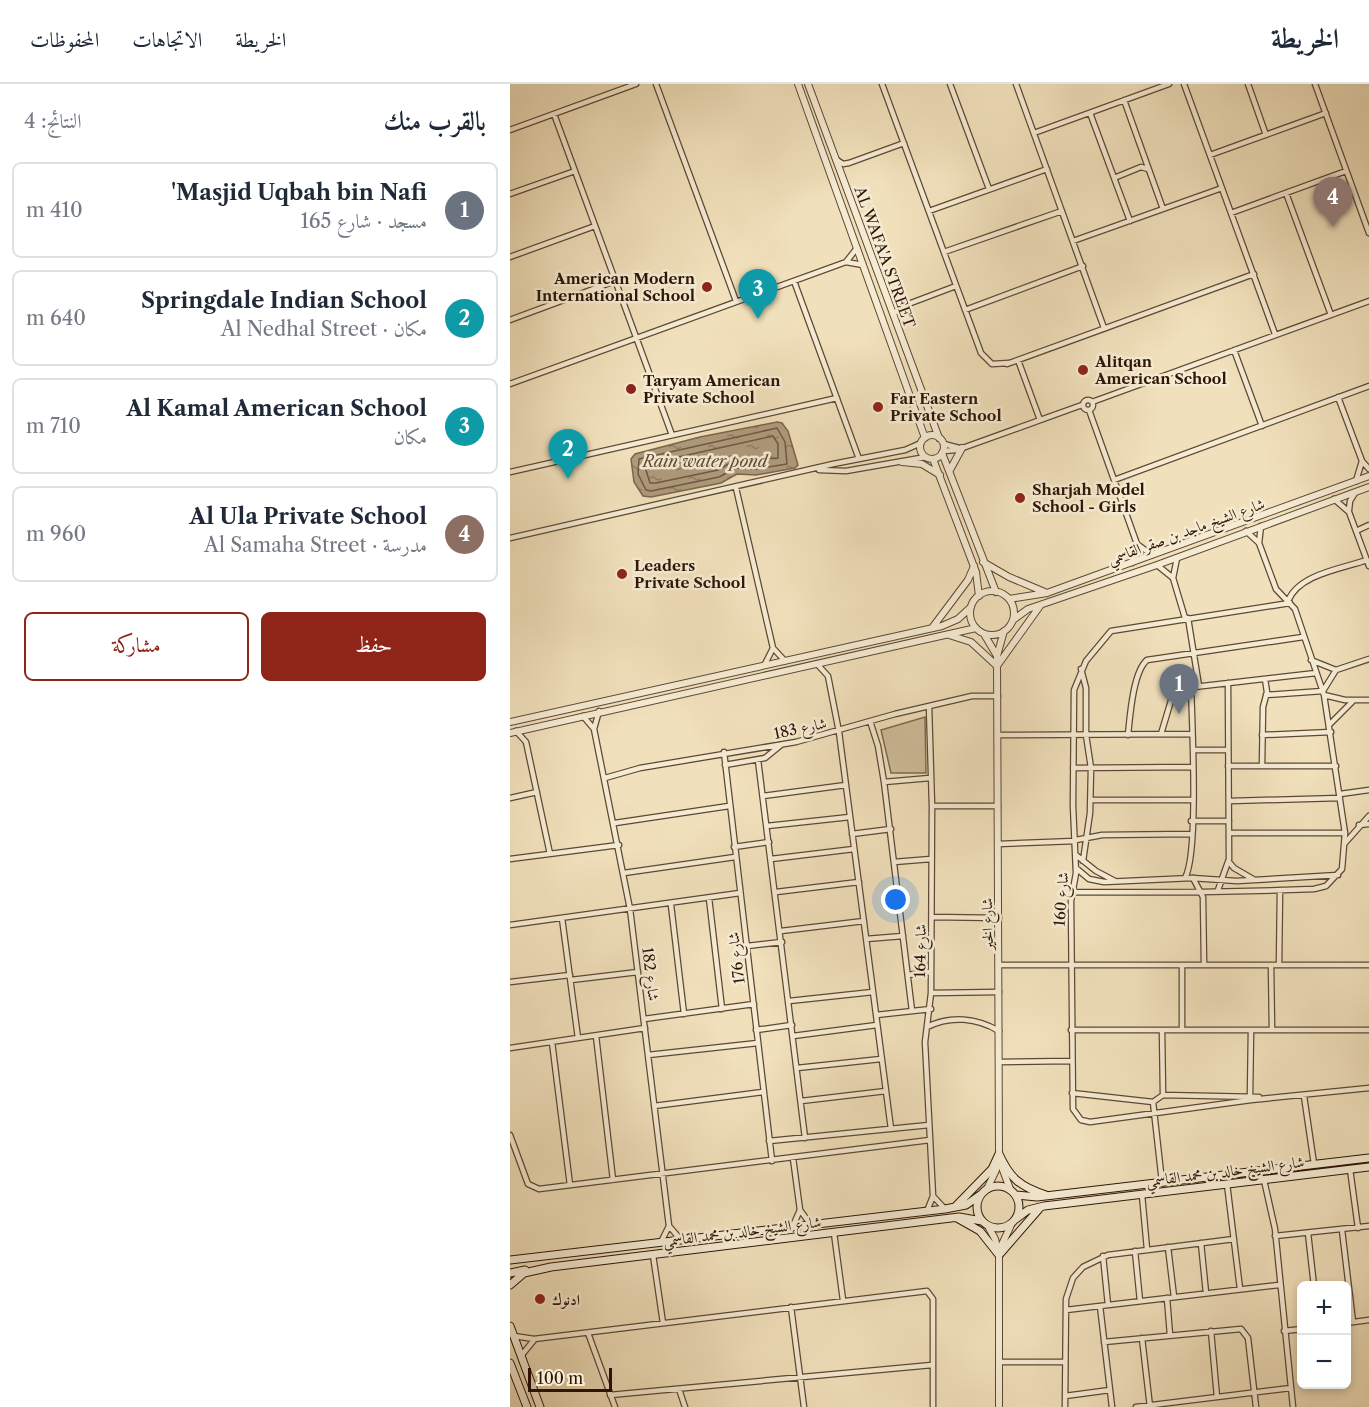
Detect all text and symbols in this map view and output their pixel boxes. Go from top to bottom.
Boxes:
text: الخريطة [1271,21,1339,55]
text: المحفوظات [30,27,99,52]
text: الاتجاهات [132,27,202,52]
text: الخريطة [235,27,286,52]
text: بالقرب منك [383,105,486,137]
text: النتائج: 4 [24,109,82,133]
pin: 4 [1314,178,1352,227]
text: Masjid Uqbah bin Nafi' [171,179,427,206]
street label: AL WAFA'A STREET [850,183,920,331]
text: 410 m [26,198,83,222]
text: 1 [460,198,469,222]
text: مسجد · شارع 165 [300,209,427,233]
place label: American Modern International School [536,269,696,305]
pin: 3 [738,270,778,319]
marker: American Modern International School [700,280,714,294]
text: Springdale Indian School [141,287,427,314]
text: 640 m [26,306,86,330]
text: 2 [459,306,470,330]
text: مكان · Al Nedhal Street [221,317,427,341]
place label: Alitqan American School [1094,352,1227,388]
marker: Alitqan American School [1076,363,1090,377]
place label: Taryam American Private School [643,371,781,407]
marker: Taryam American Private School [624,382,638,396]
place label: Far Eastern Private School [890,389,1002,425]
text: Al Kamal American School [126,395,427,422]
marker: Far Eastern Private School [871,400,885,414]
text: 710 m [26,414,81,438]
text: 3 [459,414,470,438]
text: مكان [393,425,427,449]
pin: 2 [548,430,588,479]
water label: Rain water pond [641,451,769,471]
place label: Sharjah Model School - Girls [1032,480,1145,516]
marker: Sharjah Model School - Girls [1013,491,1027,505]
street label: شارع الشيخ ماجد بن صقر القاسمي [1105,494,1269,573]
text: Al Ula Private School [189,503,427,530]
text: 960 m [26,522,86,546]
text: 4 [459,522,470,546]
text: مدرسة · Al Samaha Street [204,533,427,557]
place label: Leaders Private School [634,556,746,592]
marker: Leaders Private School [615,567,629,581]
button: مشاركة [24,612,249,681]
button: حفظ [261,612,486,681]
pin: 1 [1160,664,1198,714]
street label: شارع 183 [772,713,829,747]
street label: شارع 160 [1050,871,1076,927]
your location [881,885,910,914]
street label: شارع الخير [977,898,1001,952]
street label: شارع 164 [910,924,934,978]
street label: شارع 176 [723,930,753,985]
street label: شارع 182 [634,946,664,1002]
street label: شارع الشيخ خالد بن محمد القاسمي [1145,1152,1306,1195]
street label: شارع الشيخ خالد بن محمد القاسمي [662,1212,823,1255]
map controls [1297,1281,1351,1389]
button: + [1297,1281,1351,1335]
place label: ادنوك [552,1290,580,1309]
marker: ادنوك [533,1292,547,1306]
button: − [1297,1335,1351,1389]
scale bar [528,1365,612,1392]
text: 100 m [537,1368,583,1388]

